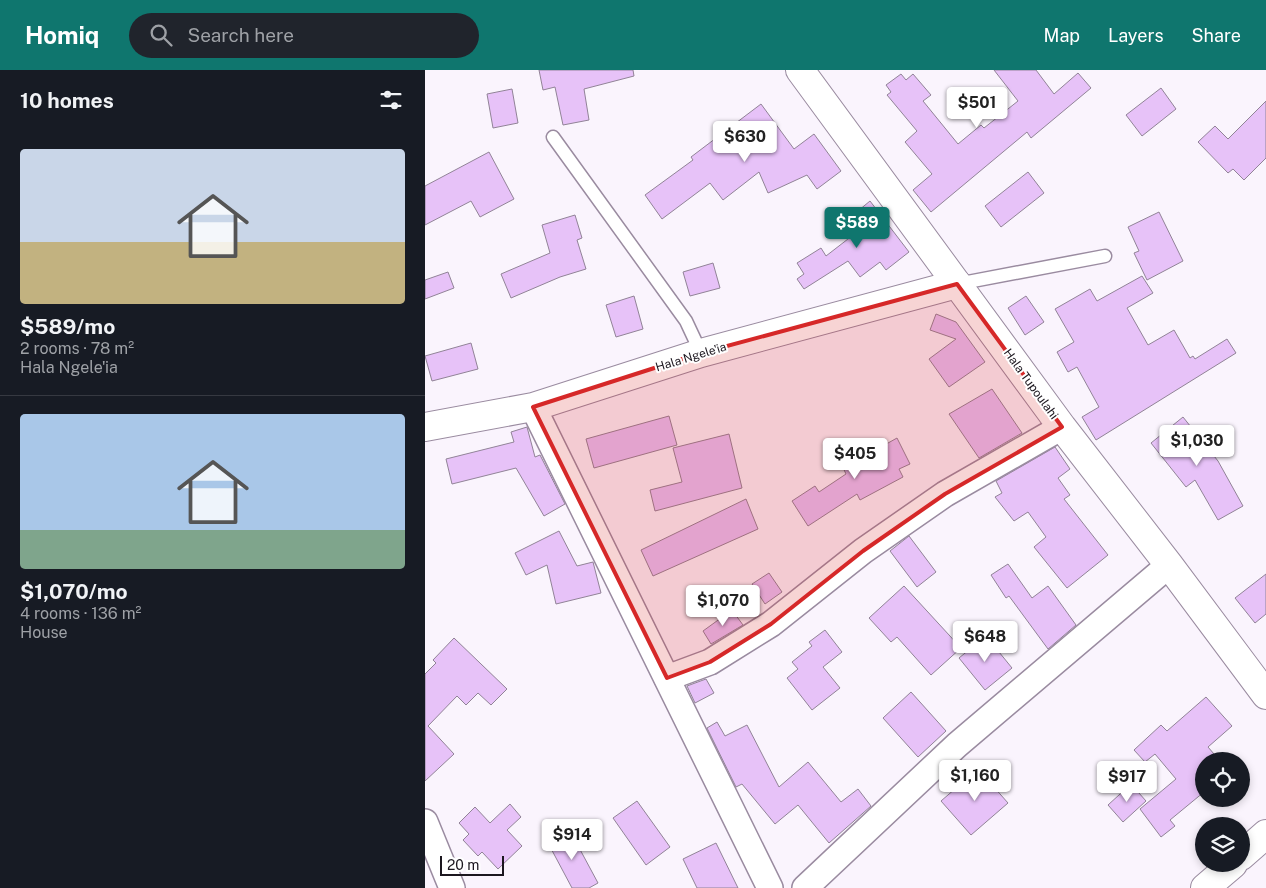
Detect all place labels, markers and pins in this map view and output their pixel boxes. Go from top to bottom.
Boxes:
pin: $501 [947,87,1007,129]
pin: $630 [715,121,775,163]
pin: $589 [827,206,887,249]
pin: $1,030 [1156,424,1238,467]
pin: $405 [825,438,885,480]
pin: $1,070 [682,584,764,627]
pin: $648 [955,620,1015,663]
pin: $1,160 [934,760,1016,802]
pin: $917 [1097,760,1157,803]
pin: $914 [542,818,602,861]

